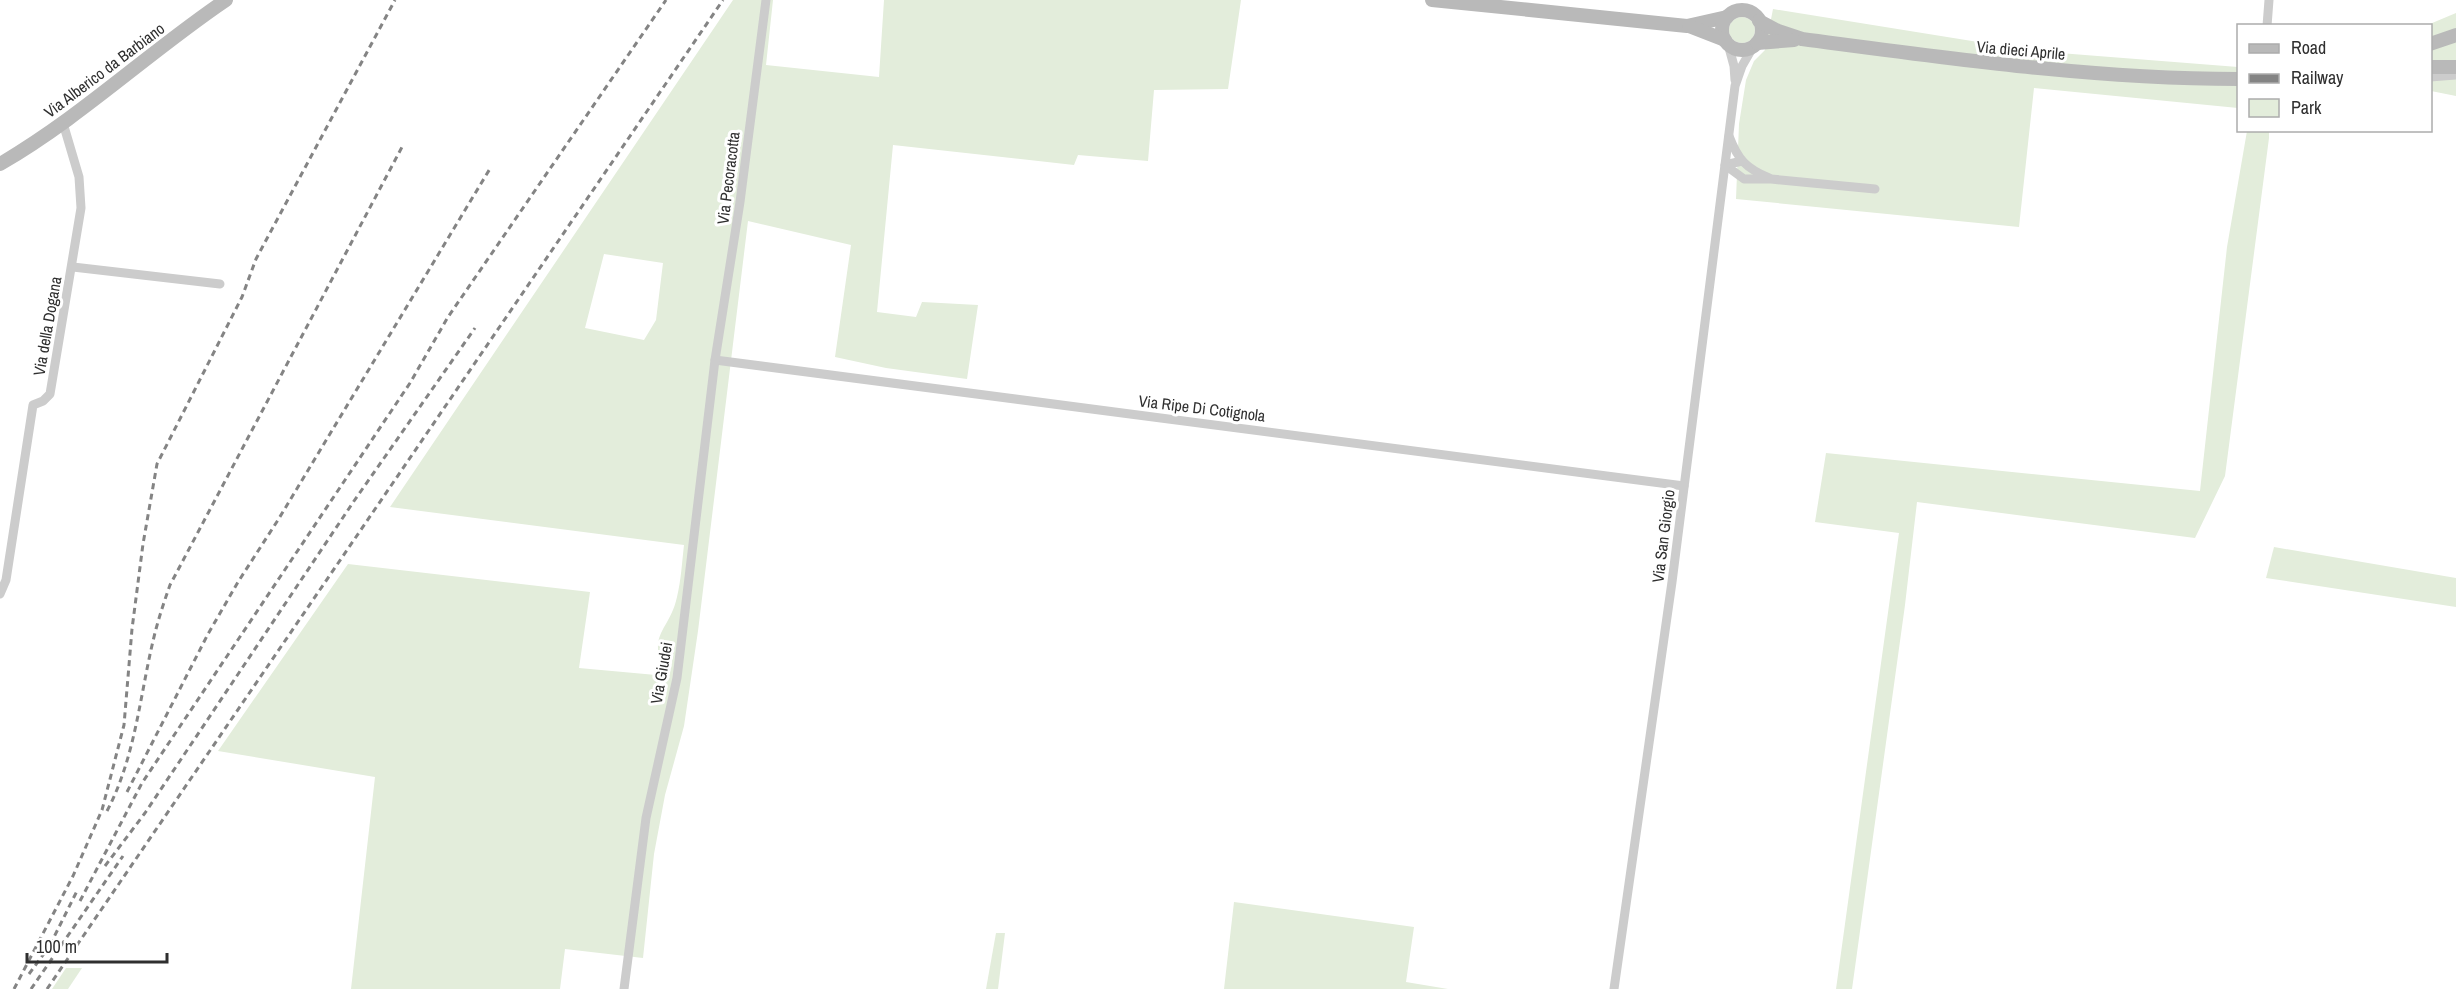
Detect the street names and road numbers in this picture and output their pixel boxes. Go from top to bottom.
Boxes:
street label: Via Alberico da Barbiano [39,17,169,123]
street label: Via dieci Aprile [1976,35,2066,65]
street label: Via Pecoracotta [711,130,745,226]
street label: Via della Dogana [27,274,67,377]
street label: Via Ripe Di Cotignola [1137,389,1267,427]
street label: Via San Giorgio [1646,488,1680,584]
street label: Via Giudei [645,640,677,706]

